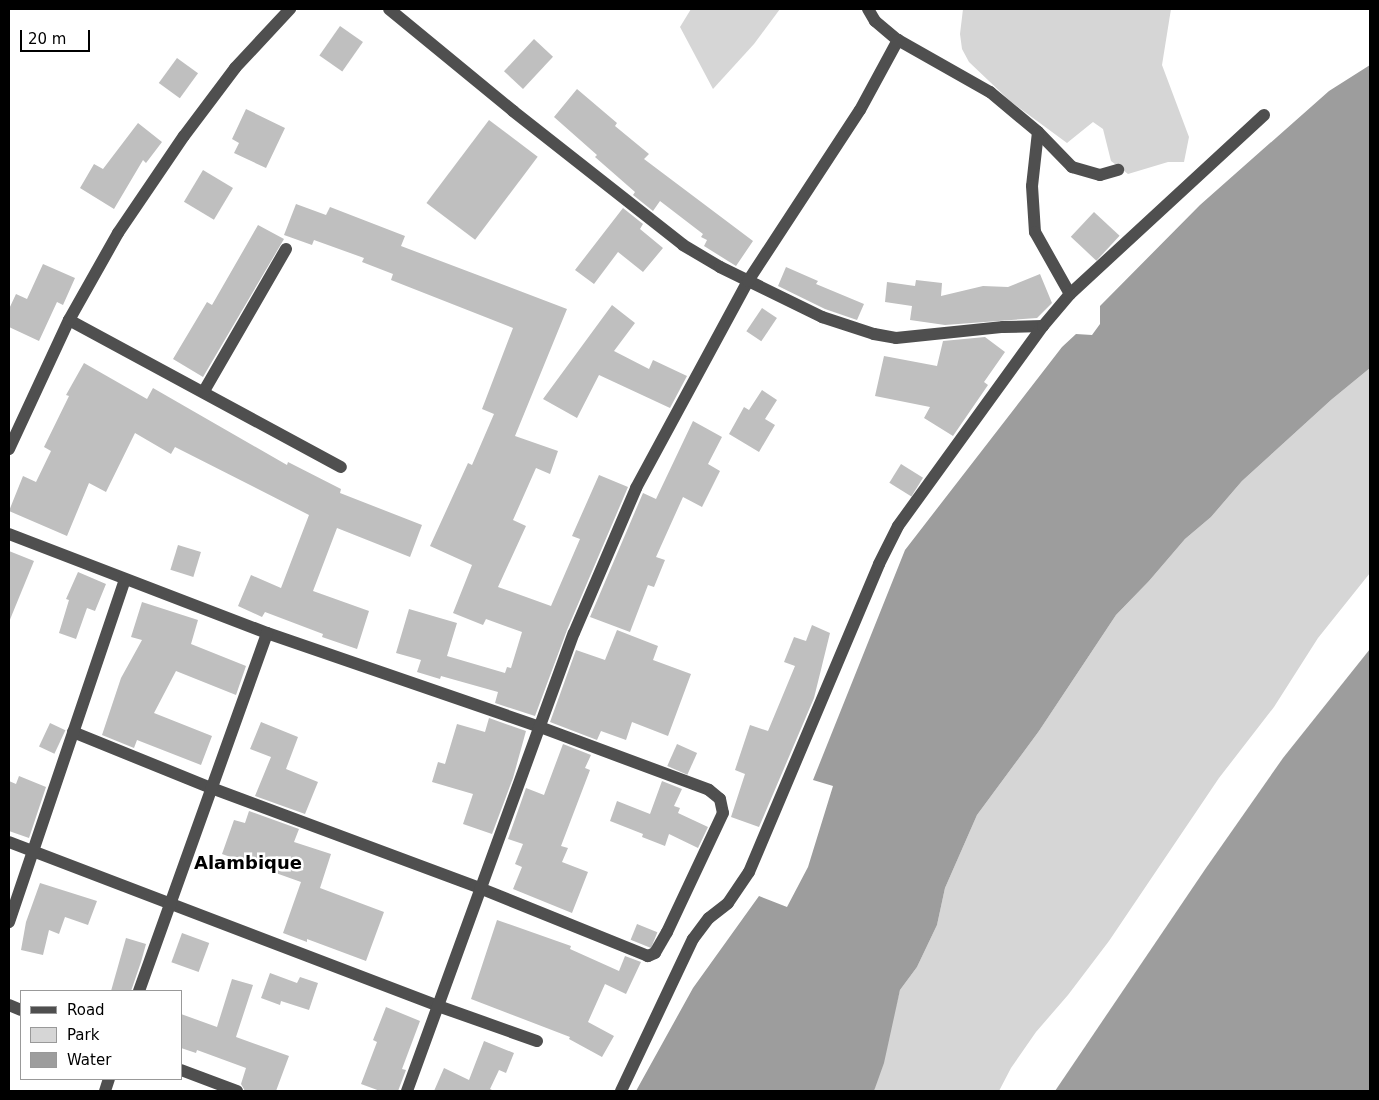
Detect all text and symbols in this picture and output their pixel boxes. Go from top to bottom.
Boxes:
scale bar [22,20,92,52]
text: 20 m [28,30,66,48]
district label: Alambique [194,852,302,874]
legend [20,990,182,1080]
text: Road [67,1001,105,1019]
text: Park [67,1026,99,1044]
text: Water [67,1051,111,1069]

